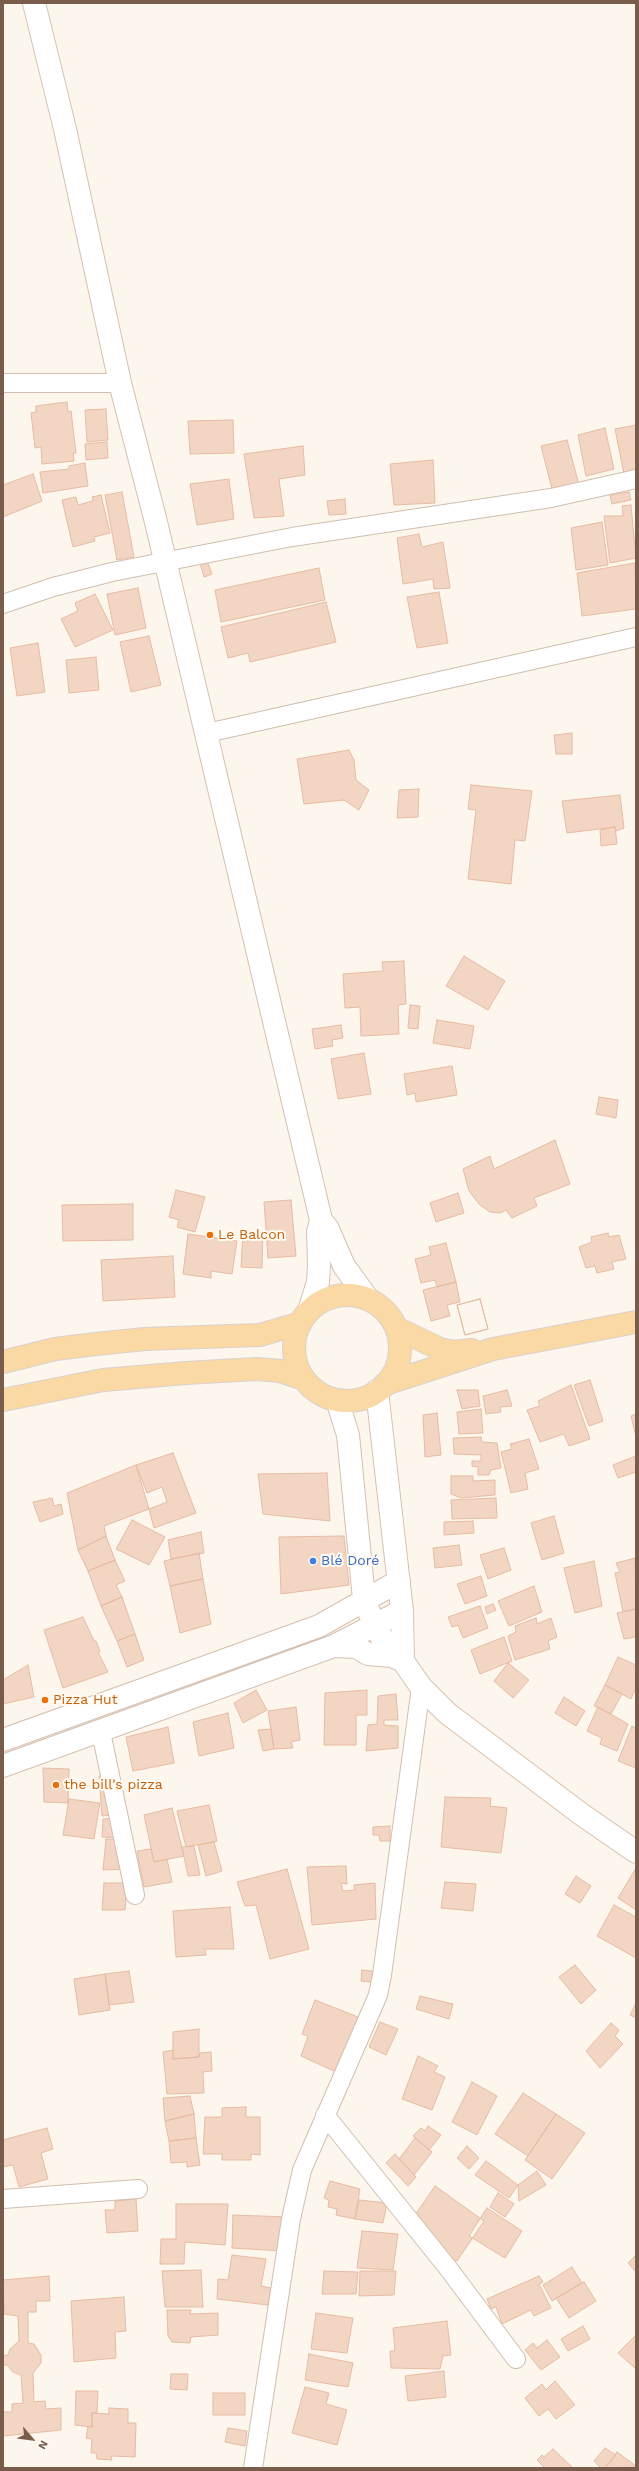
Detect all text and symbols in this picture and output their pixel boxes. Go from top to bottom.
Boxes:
place label: Le Balcon [218,1227,285,1243]
marker: Le Balcon [205,1230,215,1240]
place label: Blé Doré [321,1553,379,1569]
marker: Blé Doré [308,1556,318,1566]
place label: Pizza Hut [53,1692,118,1708]
marker: Pizza Hut [40,1695,50,1705]
place label: the bill's pizza [64,1777,163,1793]
marker: the bill's pizza [51,1780,61,1790]
north arrow [12,2419,52,2459]
text: N [35,2438,51,2452]

